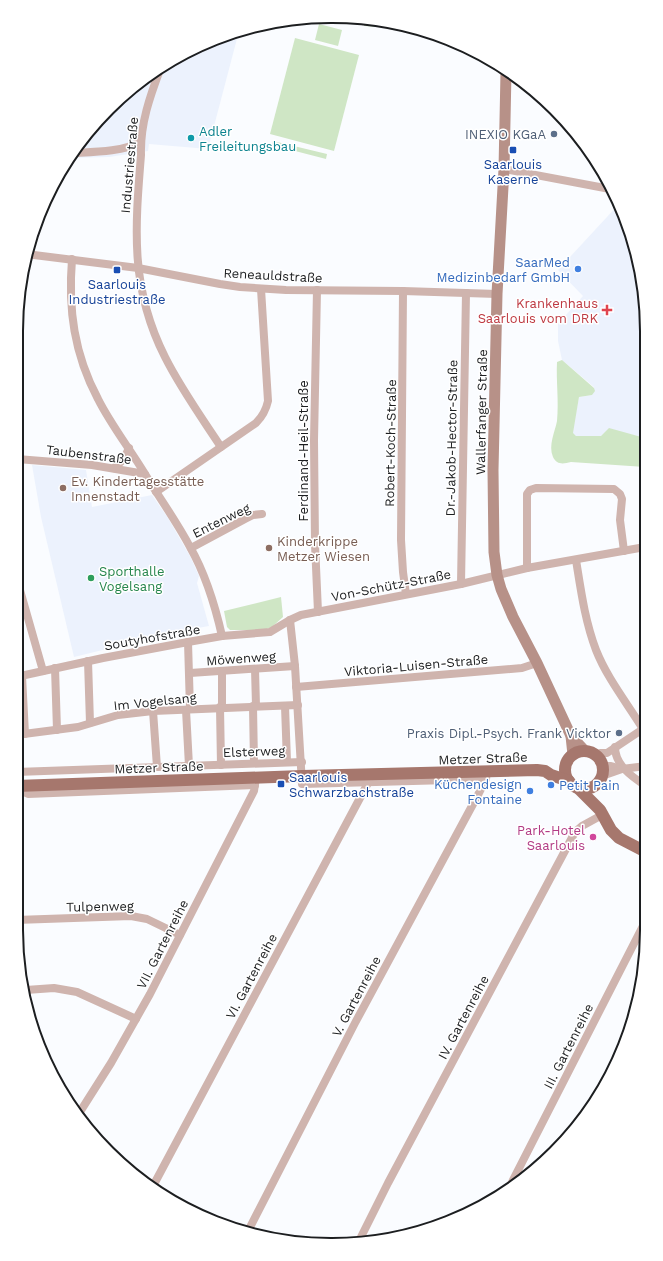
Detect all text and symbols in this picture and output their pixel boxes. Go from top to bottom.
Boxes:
street label: Industriestraße [118,116,141,214]
place label: Adler Freileitungsbau [199,124,296,154]
place label: INEXIO KGaA [465,127,546,142]
marker: INEXIO KGaA [549,129,559,139]
marker: Adler Freileitungsbau [186,133,196,143]
marker: Saarlouis Kaserne [508,145,518,155]
place label: Saarlouis Kaserne [484,157,542,187]
place label: SaarMed Medizinbedarf GmbH [437,255,570,285]
marker: SaarMed Medizinbedarf GmbH [573,264,583,274]
marker: Saarlouis Industriestraße [112,265,122,275]
street label: Reneauldstraße [223,265,323,286]
place label: Saarlouis Industriestraße [69,277,165,307]
place label: Krankenhaus Saarlouis vom DRK [478,296,598,326]
marker: Krankenhaus Saarlouis vom DRK [601,304,613,316]
street label: Wallerfanger Straße [473,349,490,475]
street label: Dr.-Jakob-Hector-Straße [443,360,460,516]
street label: Robert-Koch-Straße [382,379,399,507]
street label: Ferdinand-Heil-Straße [296,380,311,522]
street label: Taubenstraße [45,442,132,467]
place label: Ev. Kindertagesstätte Innenstadt [71,474,204,504]
marker: Ev. Kindertagesstätte Innenstadt [58,483,68,493]
street label: Entenweg [190,500,253,541]
place label: Kinderkrippe Metzer Wiesen [277,534,370,564]
marker: Kinderkrippe Metzer Wiesen [264,543,274,553]
place label: Sporthalle Vogelsang [99,564,164,594]
street label: Von-Schütz-Straße [330,567,452,604]
marker: Sporthalle Vogelsang [86,573,96,583]
street label: Soutyhofstraße [103,622,201,653]
street label: Möwenweg [206,649,276,668]
street label: Viktoria-Luisen-Straße [343,652,489,679]
street label: Im Vogelsang [113,690,197,713]
place label: Praxis Dipl.-Psych. Frank Vicktor [407,726,611,741]
marker: Praxis Dipl.-Psych. Frank Vicktor [614,728,624,738]
street label: Elsterweg [223,743,286,760]
street label: Metzer Straße [438,749,528,768]
street label: Metzer Straße [114,758,204,777]
place label: Saarlouis Schwarzbachstraße [289,770,414,800]
place label: Küchendesign Fontaine [434,777,522,807]
place label: Petit Pain [559,778,620,793]
marker: Saarlouis Schwarzbachstraße [276,779,286,789]
marker: Petit Pain [546,780,556,790]
marker: Küchendesign Fontaine [525,786,535,796]
place label: Park-Hotel Saarlouis [517,823,585,853]
marker: Park-Hotel Saarlouis [588,832,598,842]
street label: VII. Gartenreihe [133,897,191,991]
street label: Tulpenweg [66,898,134,915]
street label: VI. Gartenreihe [223,931,280,1021]
street label: V. Gartenreihe [329,953,384,1039]
street label: IV. Gartenreihe [435,973,492,1062]
street label: III. Gartenreihe [540,1001,596,1091]

